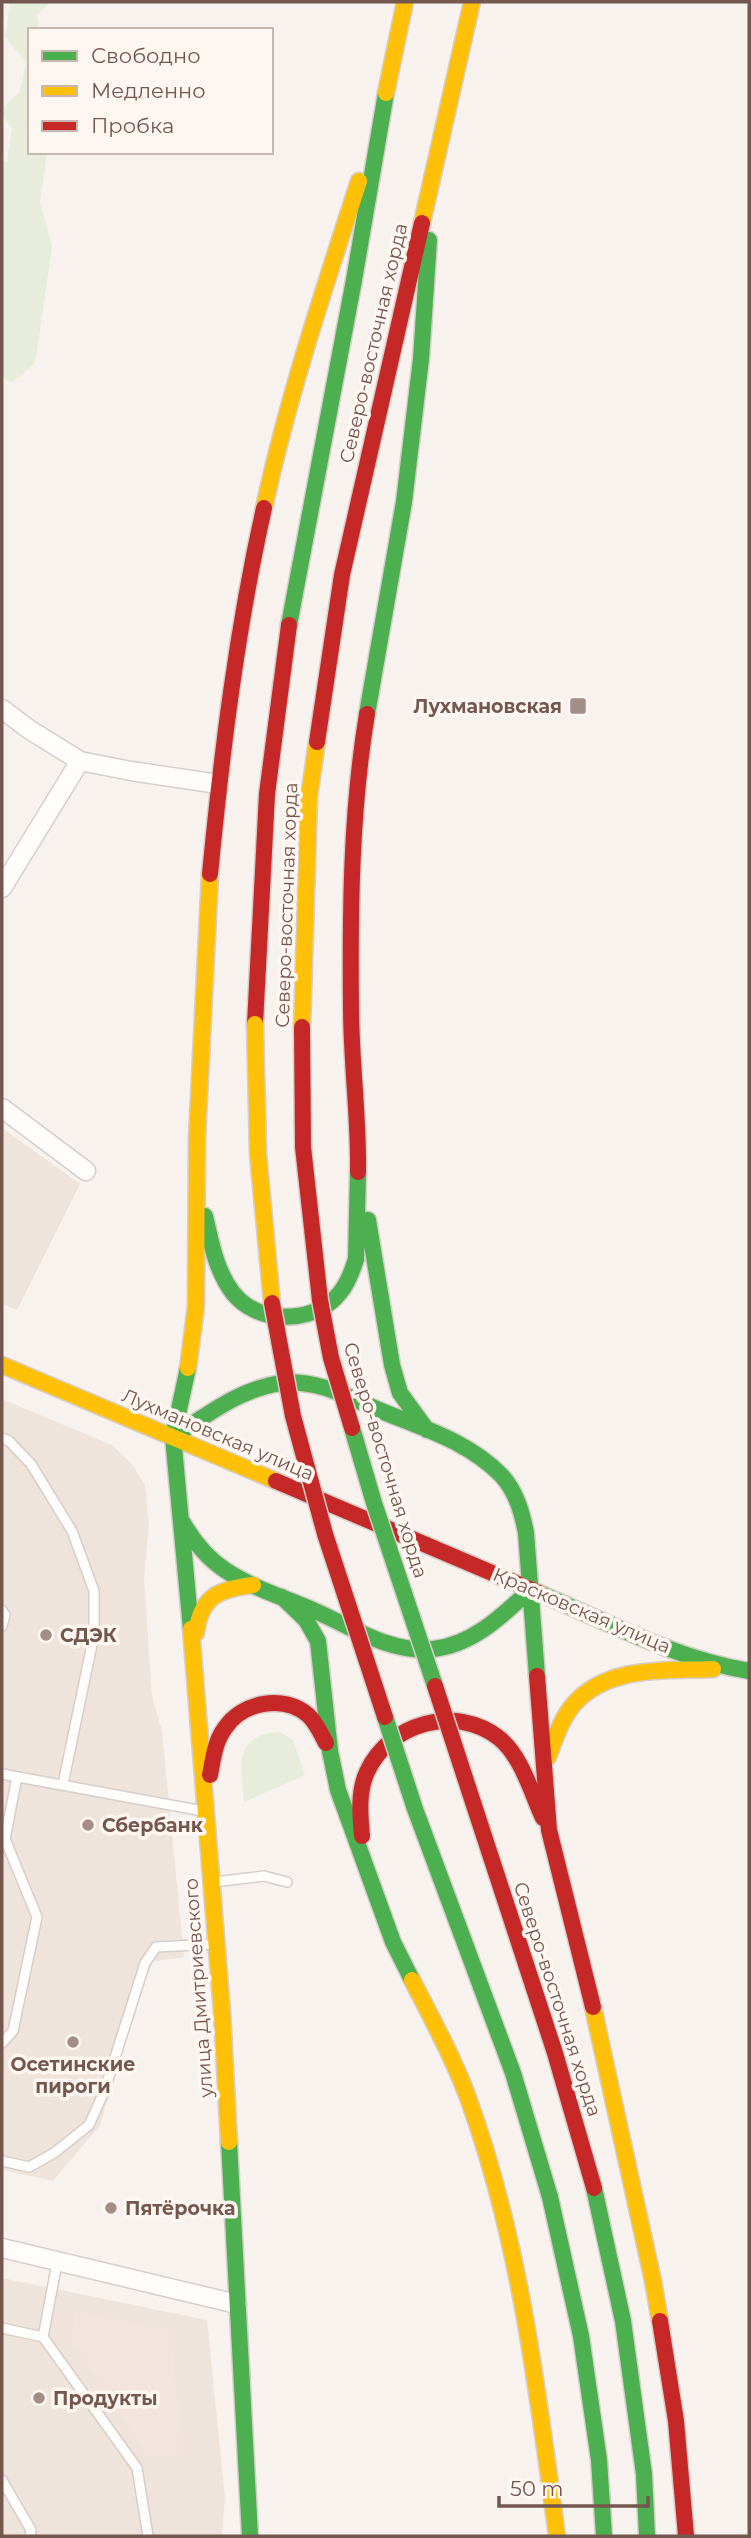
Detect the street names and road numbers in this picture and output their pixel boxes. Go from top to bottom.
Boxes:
street label: Северо-восточная хорда [335,221,412,465]
street label: Северо-восточная хорда [271,782,302,1028]
street label: Северо-восточная хорда [339,1339,432,1581]
street label: Лухмановская улица [118,1384,317,1485]
street label: Красковская улица [490,1563,674,1658]
street label: улица Дмитриевского [179,1877,218,2099]
street label: Северо-восточная хорда [509,1879,606,2119]

